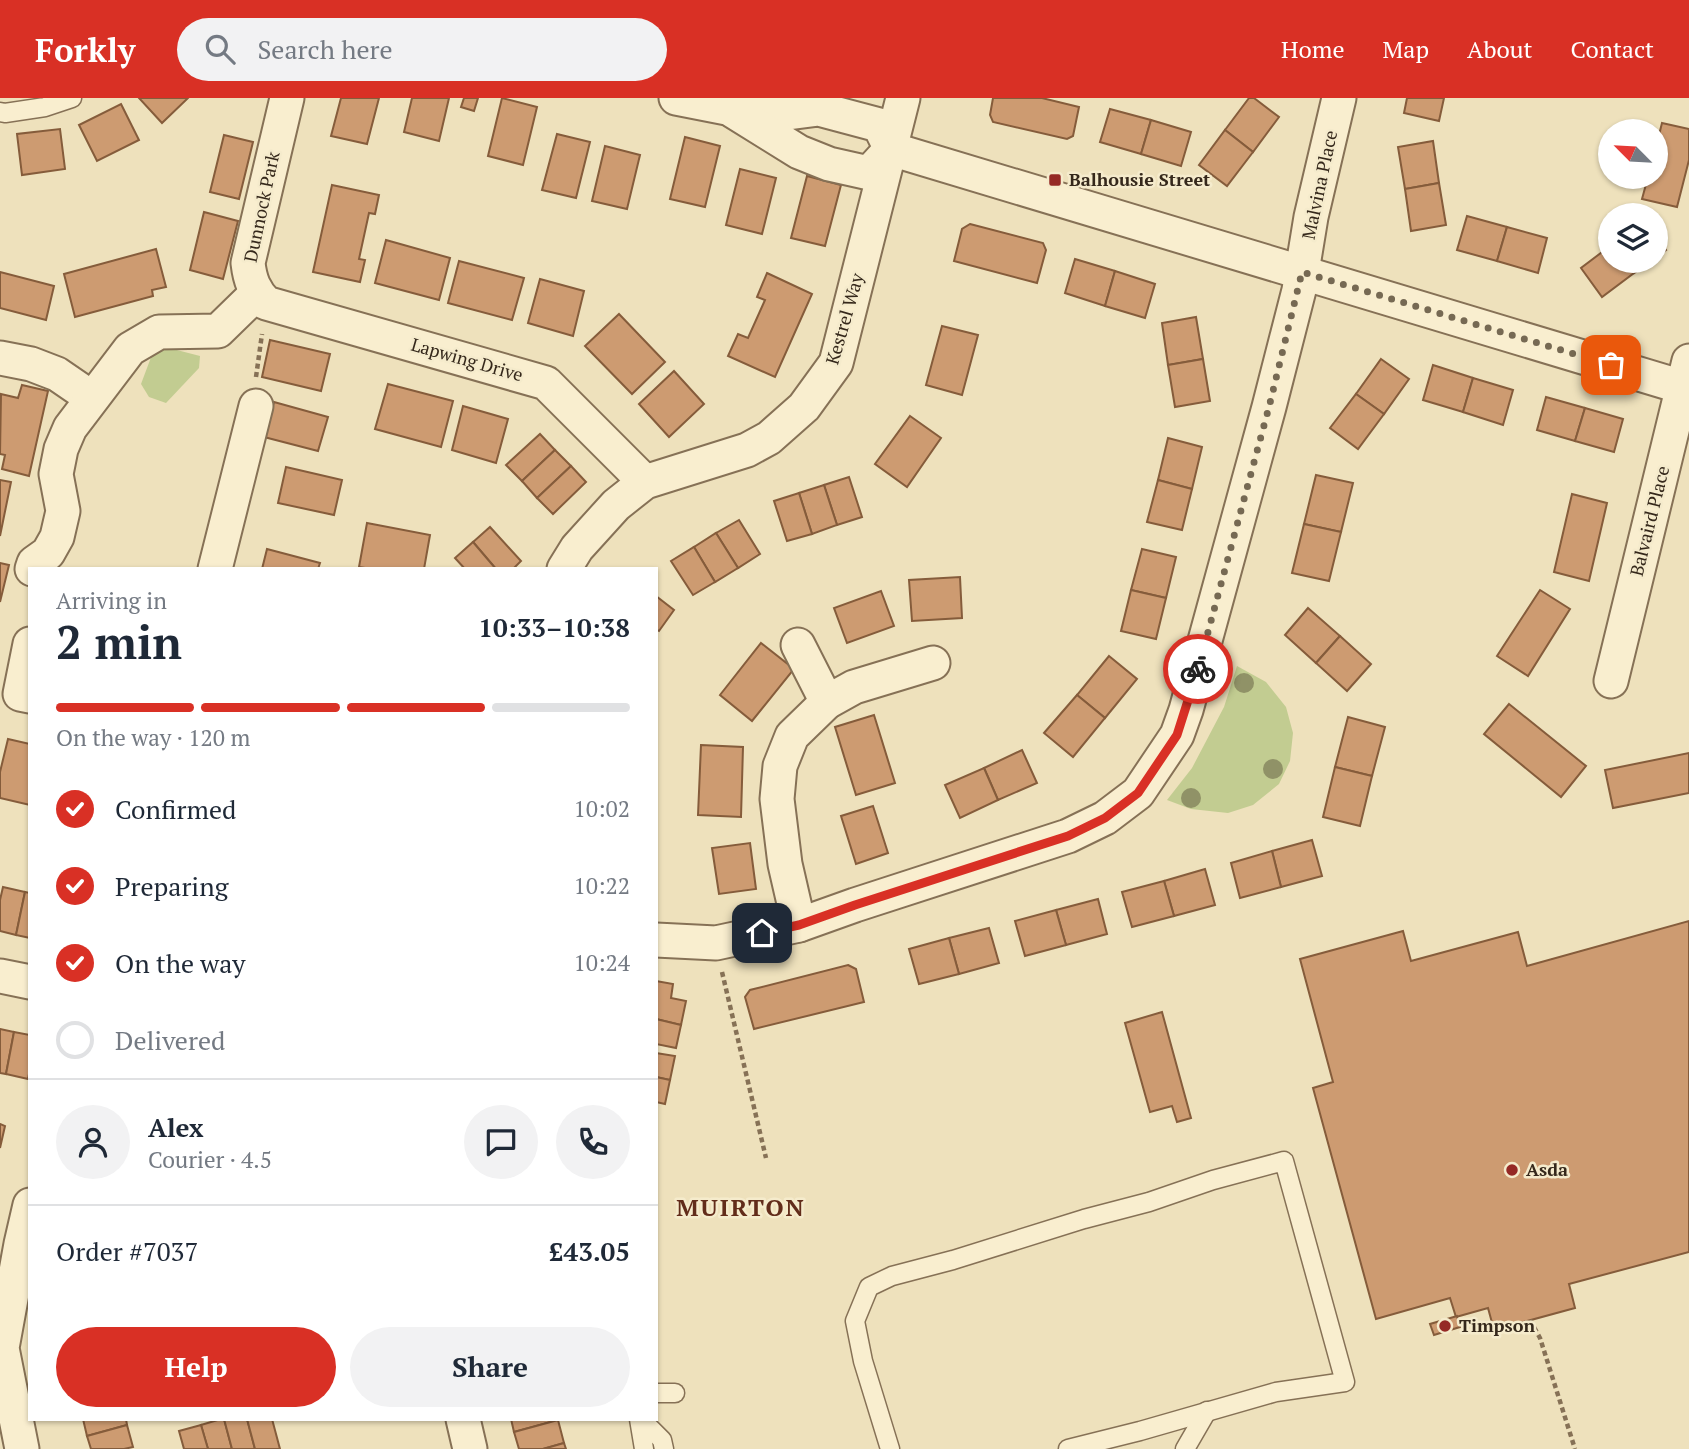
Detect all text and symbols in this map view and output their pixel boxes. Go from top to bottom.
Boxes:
search box [177,18,667,81]
text: Forkly [35,28,135,71]
icon: search [201,30,239,68]
text: Search here [257,32,393,66]
text: Home [1281,33,1345,65]
text: Map [1383,33,1429,65]
text: About [1467,33,1533,65]
text: Contact [1571,33,1654,65]
north arrow [1598,119,1668,189]
map controls [1598,119,1668,273]
street label: Malvina Place [1296,128,1342,242]
street label: Dunnock Park [238,149,285,264]
place label: Balhousie Street [1069,167,1210,191]
marker: Balhousie Street [1047,172,1063,188]
button: layers [1598,203,1668,273]
street label: Kestrel Way [820,269,869,367]
street label: Lapwing Drive [409,332,526,386]
pin [1581,335,1641,395]
icon: bag [1592,346,1630,384]
street label: Balvaird Place [1624,463,1674,578]
text: Arriving in [56,585,167,616]
text: 10:33–10:38 [478,610,630,644]
text: 2 min [56,611,182,672]
courier [1163,634,1233,704]
icon: bike [1179,650,1217,688]
text: On the way · 120 m [56,722,250,753]
icon: check [56,790,94,828]
text: Confirmed [115,792,236,826]
text: 10:02 [573,793,630,824]
icon: check [56,867,94,905]
text: Preparing [115,869,228,903]
text: 10:22 [573,870,630,901]
pin [732,903,792,963]
icon: home [743,914,781,952]
icon: check [56,944,94,982]
text: On the way [115,946,246,980]
text: 10:24 [573,947,630,978]
text: Delivered [115,1023,225,1057]
button: person [56,1105,130,1179]
button: chat [464,1105,538,1179]
button: phone [556,1105,630,1179]
text: Alex [148,1110,204,1144]
text: Courier · 4.5 [148,1144,272,1175]
place label: Asda [1526,1157,1568,1181]
marker: Asda [1504,1162,1520,1178]
district label: MUIRTON [676,1191,806,1223]
text: Order #7037 [56,1234,198,1268]
text: £43.05 [549,1234,630,1268]
place label: Timpson [1459,1313,1535,1337]
marker: Timpson [1437,1318,1453,1334]
button: Help [56,1327,336,1407]
button: Share [350,1327,630,1407]

